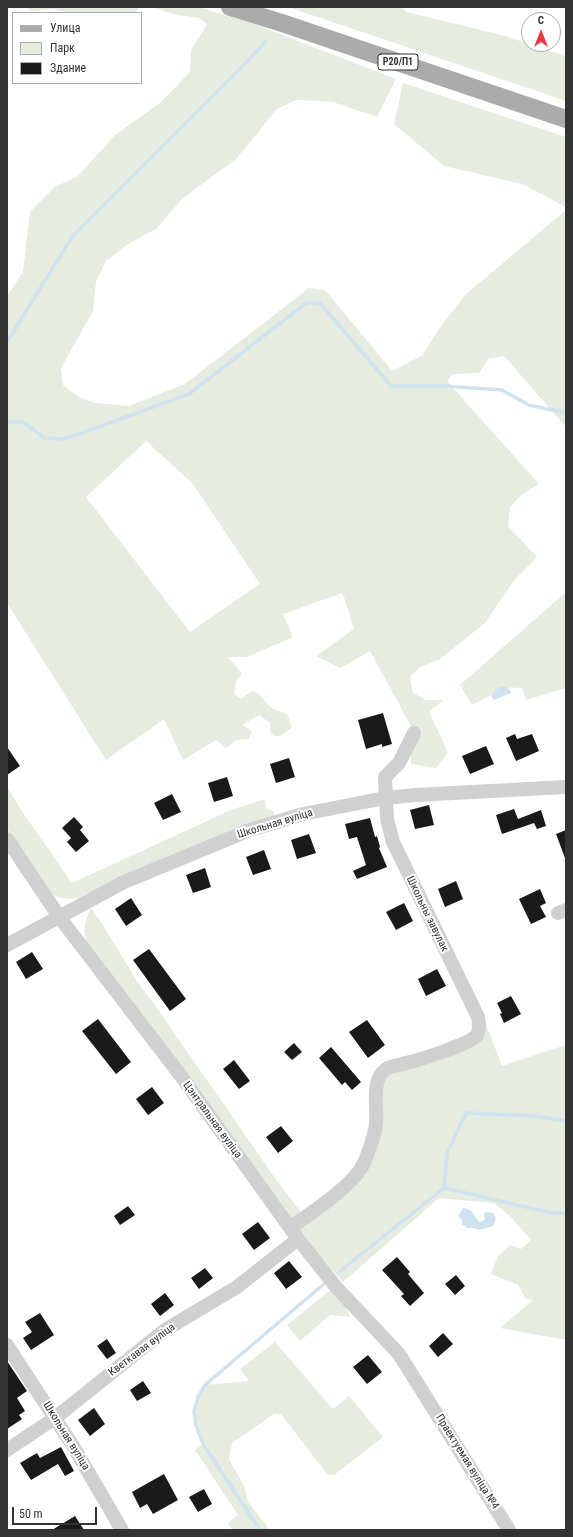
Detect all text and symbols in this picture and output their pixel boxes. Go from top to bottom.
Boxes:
legend [12,12,142,84]
north arrow [521,12,561,52]
text: С [538,14,544,27]
text: Улица [50,21,80,35]
text: Парк [50,41,75,55]
road number: Р20/П1 [378,54,418,70]
text: Здание [50,61,86,75]
street label: Школьная вуліца [236,806,314,842]
street label: Школьны завулак [403,874,451,954]
street label: Цэнтральная вуліца [180,1079,244,1161]
street label: Кветкавая вуліца [106,1321,178,1379]
street label: Школьная вуліца [40,1399,92,1473]
street label: Праектуемая вуліца №4 [432,1412,502,1512]
scale bar [14,1499,99,1525]
text: 50 m [19,1507,43,1521]

